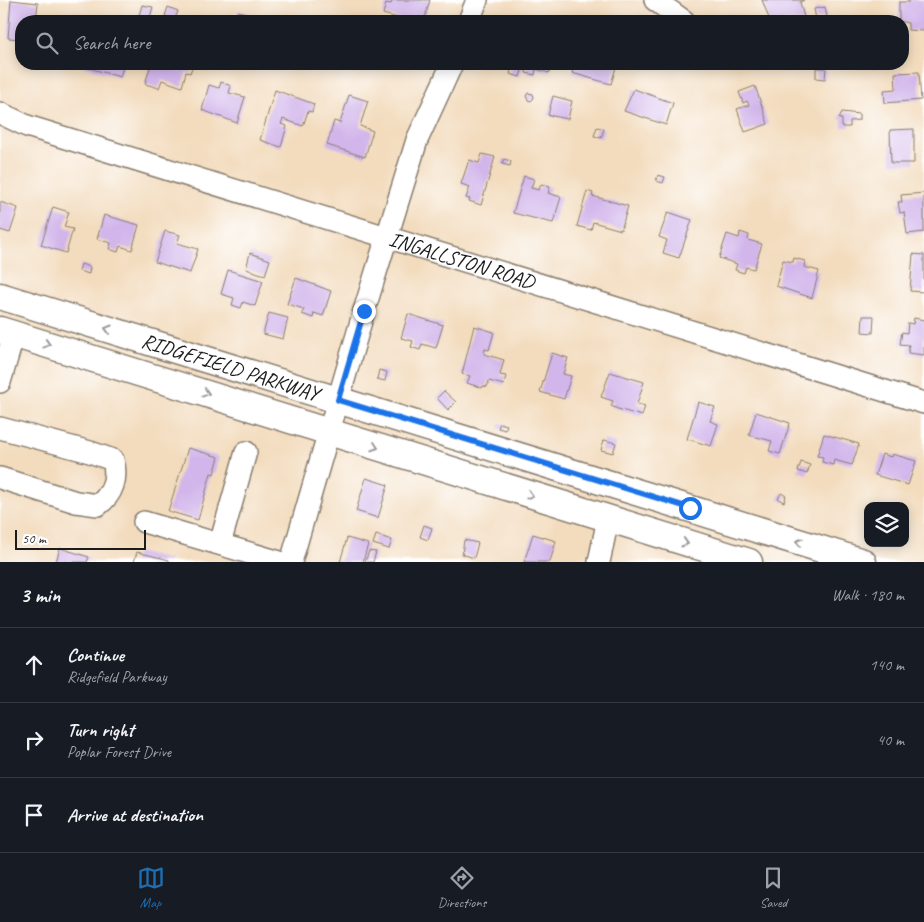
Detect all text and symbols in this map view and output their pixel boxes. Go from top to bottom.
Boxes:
search box [15,15,909,70]
icon: search [33,29,61,57]
text: Search here [73,31,150,55]
street label: INGALLSTON ROAD [386,226,539,295]
route end [353,300,376,323]
one-way arrow [104,325,112,335]
street label: RIDGEFIELD PARKWAY [138,327,325,408]
one-way arrow [42,339,50,349]
one-way arrow [202,388,210,398]
one-way arrow [370,441,378,451]
one-way arrow [525,490,533,500]
route start [679,497,702,520]
map controls [864,502,909,547]
button: layers [864,502,909,547]
scale bar [15,527,146,550]
text: 50 m [22,530,46,547]
one-way arrow [681,537,689,547]
one-way arrow [796,538,804,548]
text: 3 min [20,582,60,608]
text: Walk · 180 m [832,585,904,605]
text: Continue [67,643,124,667]
icon: ahead [20,651,48,679]
text: 140 m [870,655,904,675]
text: Ridgefield Parkway [67,667,167,687]
text: Turn right [67,718,134,742]
icon: right [20,726,48,754]
text: 40 m [877,730,904,750]
text: Poplar Forest Drive [67,742,171,762]
icon: arrive [20,801,48,829]
text: Arrive at destination [67,803,203,827]
tab: Map [137,864,165,911]
tab: Directions [438,864,486,911]
tab: Saved [759,864,787,911]

